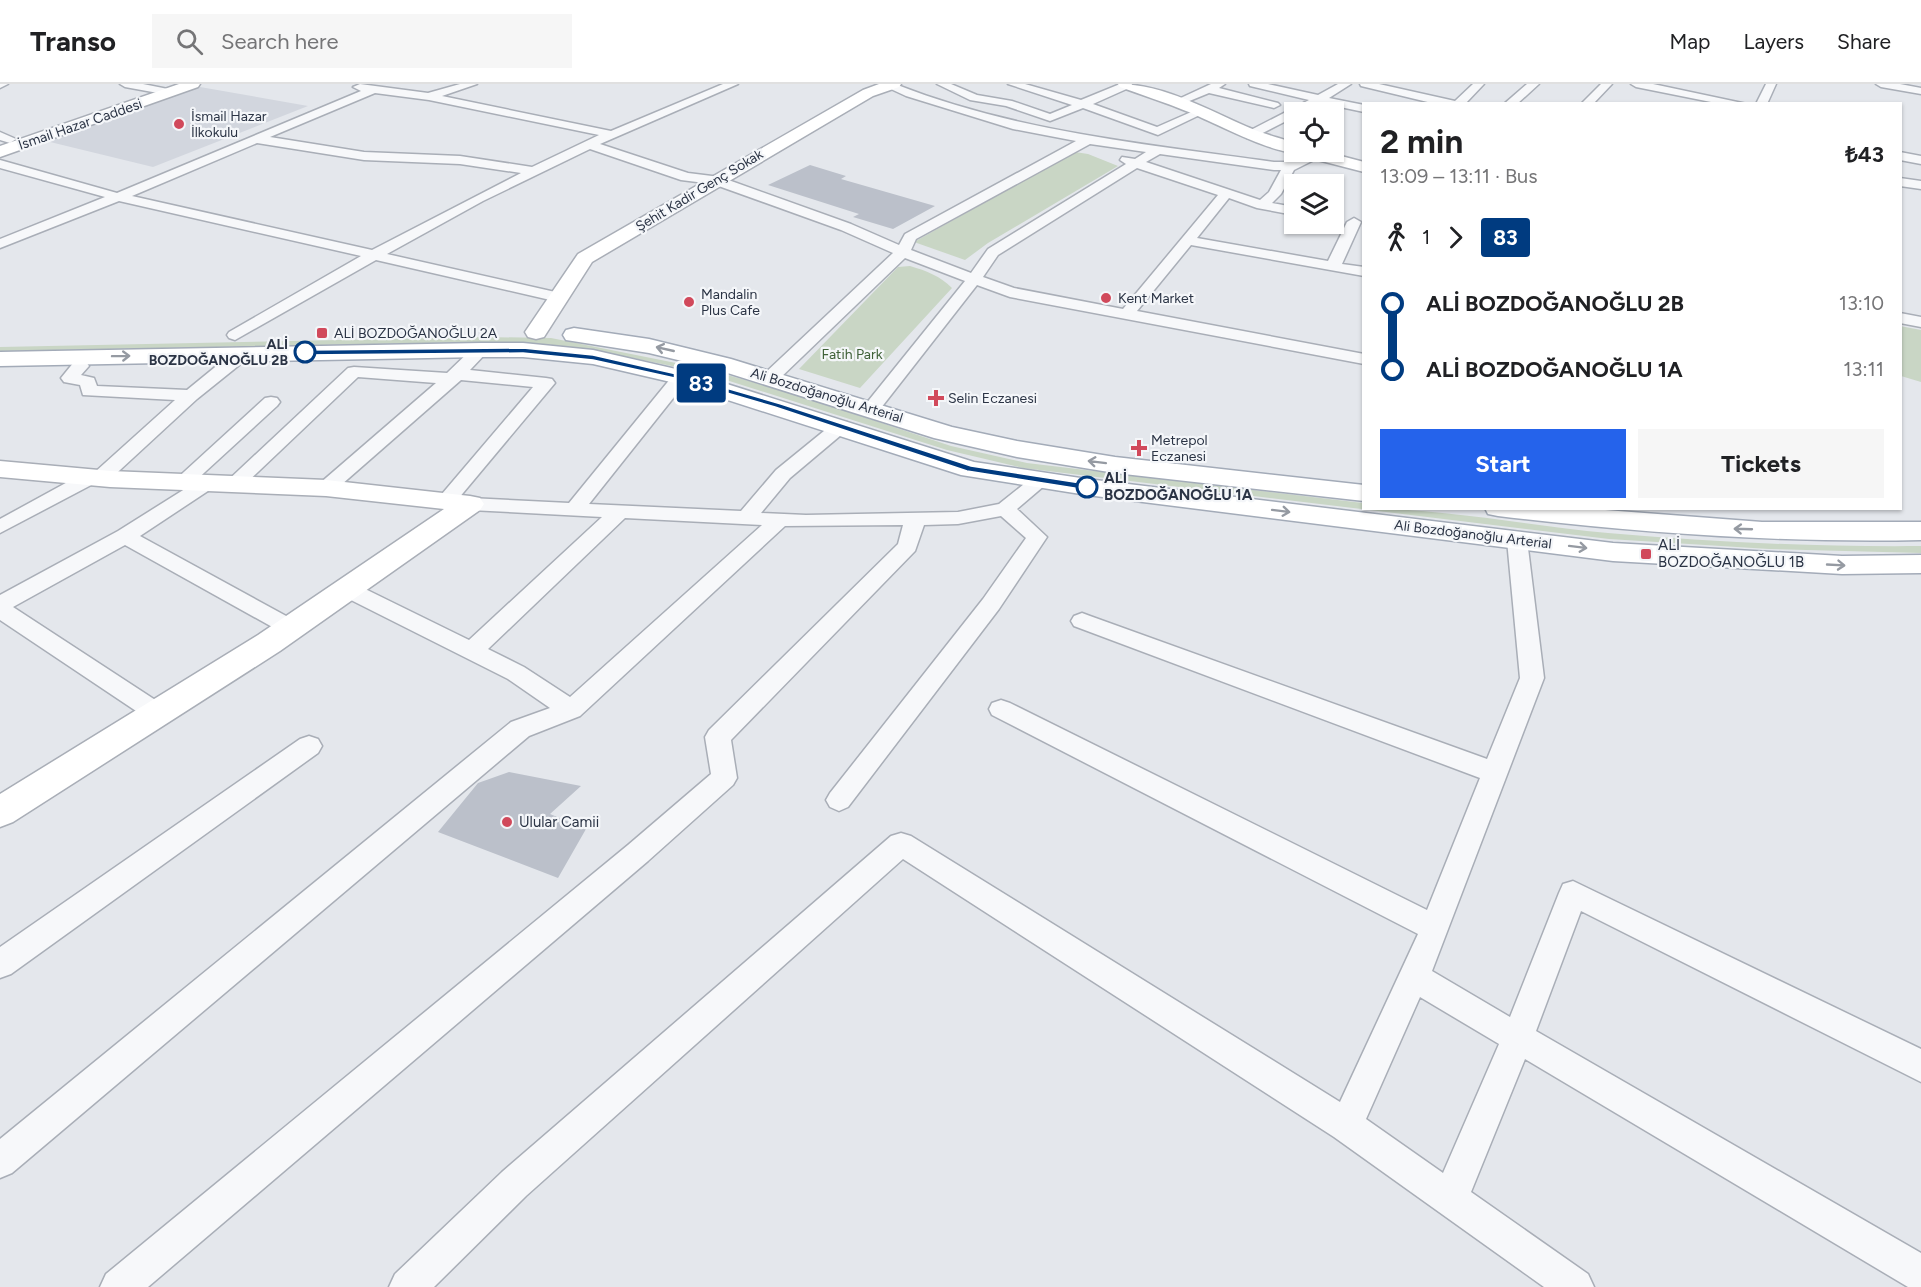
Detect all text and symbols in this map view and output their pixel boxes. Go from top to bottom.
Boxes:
search box [152,14,572,68]
text: Transo [30,24,116,58]
icon: search [173,25,206,58]
text: Search here [221,28,339,55]
text: Map [1670,29,1710,54]
text: Layers [1743,29,1804,54]
text: Share [1837,29,1891,54]
street label: İsmail Hazar Caddesi [16,95,144,154]
map controls [1284,102,1344,234]
button: locate [1284,102,1344,162]
place label: İsmail Hazar İlkokulu [191,108,267,141]
marker: İsmail Hazar İlkokulu [172,117,186,131]
text: 2 min [1380,122,1463,161]
text: ₺43 [1845,141,1884,168]
street label: Şehit Kadir Genç Sokak [632,146,766,235]
text: 13:09 – 13:11 · Bus [1380,164,1538,188]
button: layers [1284,174,1344,234]
icon: walk [1380,221,1413,254]
icon: forward [1439,221,1472,254]
text: 1 [1422,225,1430,249]
text: 83 [1493,225,1518,250]
place label: Mandalin Plus Cafe [701,286,760,319]
place label: Kent Market [1118,290,1194,307]
text: ALİ BOZDOĞANOĞLU 2B [1426,290,1684,317]
marker: Kent Market [1099,291,1113,305]
text: 13:10 [1839,291,1884,315]
marker: Mandalin Plus Cafe [682,295,696,309]
place label: ALİ BOZDOĞANOĞLU 2A [334,325,498,342]
marker: ALİ BOZDOĞANOĞLU 2A [315,326,329,340]
place label: ALİ BOZDOĞANOĞLU 2B [149,336,288,369]
marker: ALİ BOZDOĞANOĞLU 2B [294,341,316,363]
one-way arrow [656,343,675,354]
park label: Fatih Park [821,346,883,363]
one-way arrow [111,350,131,362]
text: ALİ BOZDOĞANOĞLU 1A [1426,356,1683,383]
text: 13:11 [1843,357,1884,381]
line badge: 83 [674,364,728,402]
street label: Ali Bozdoğanoğlu Arterial [749,364,905,427]
text: 83 [689,371,713,396]
place label: Selin Eczanesi [948,390,1037,407]
marker: Selin Eczanesi [929,391,943,405]
button: Start [1380,429,1626,498]
button: Tickets [1638,429,1884,498]
place label: Metrepol Eczanesi [1151,432,1208,465]
marker: Metrepol Eczanesi [1132,441,1146,455]
one-way arrow [1087,456,1107,467]
place label: ALİ BOZDOĞANOĞLU 1A [1104,468,1253,504]
marker: ALİ BOZDOĞANOĞLU 1A [1076,476,1098,498]
one-way arrow [1270,505,1290,516]
street label: Ali Bozdoğanoğlu Arterial [1393,516,1553,553]
one-way arrow [1733,524,1753,535]
place label: ALİ BOZDOĞANOĞLU 1B [1658,536,1804,571]
one-way arrow [1568,542,1588,553]
marker: ALİ BOZDOĞANOĞLU 1B [1639,547,1653,561]
one-way arrow [1825,559,1845,570]
place label: Ulular Camii [519,813,599,831]
marker: Ulular Camii [500,815,514,829]

